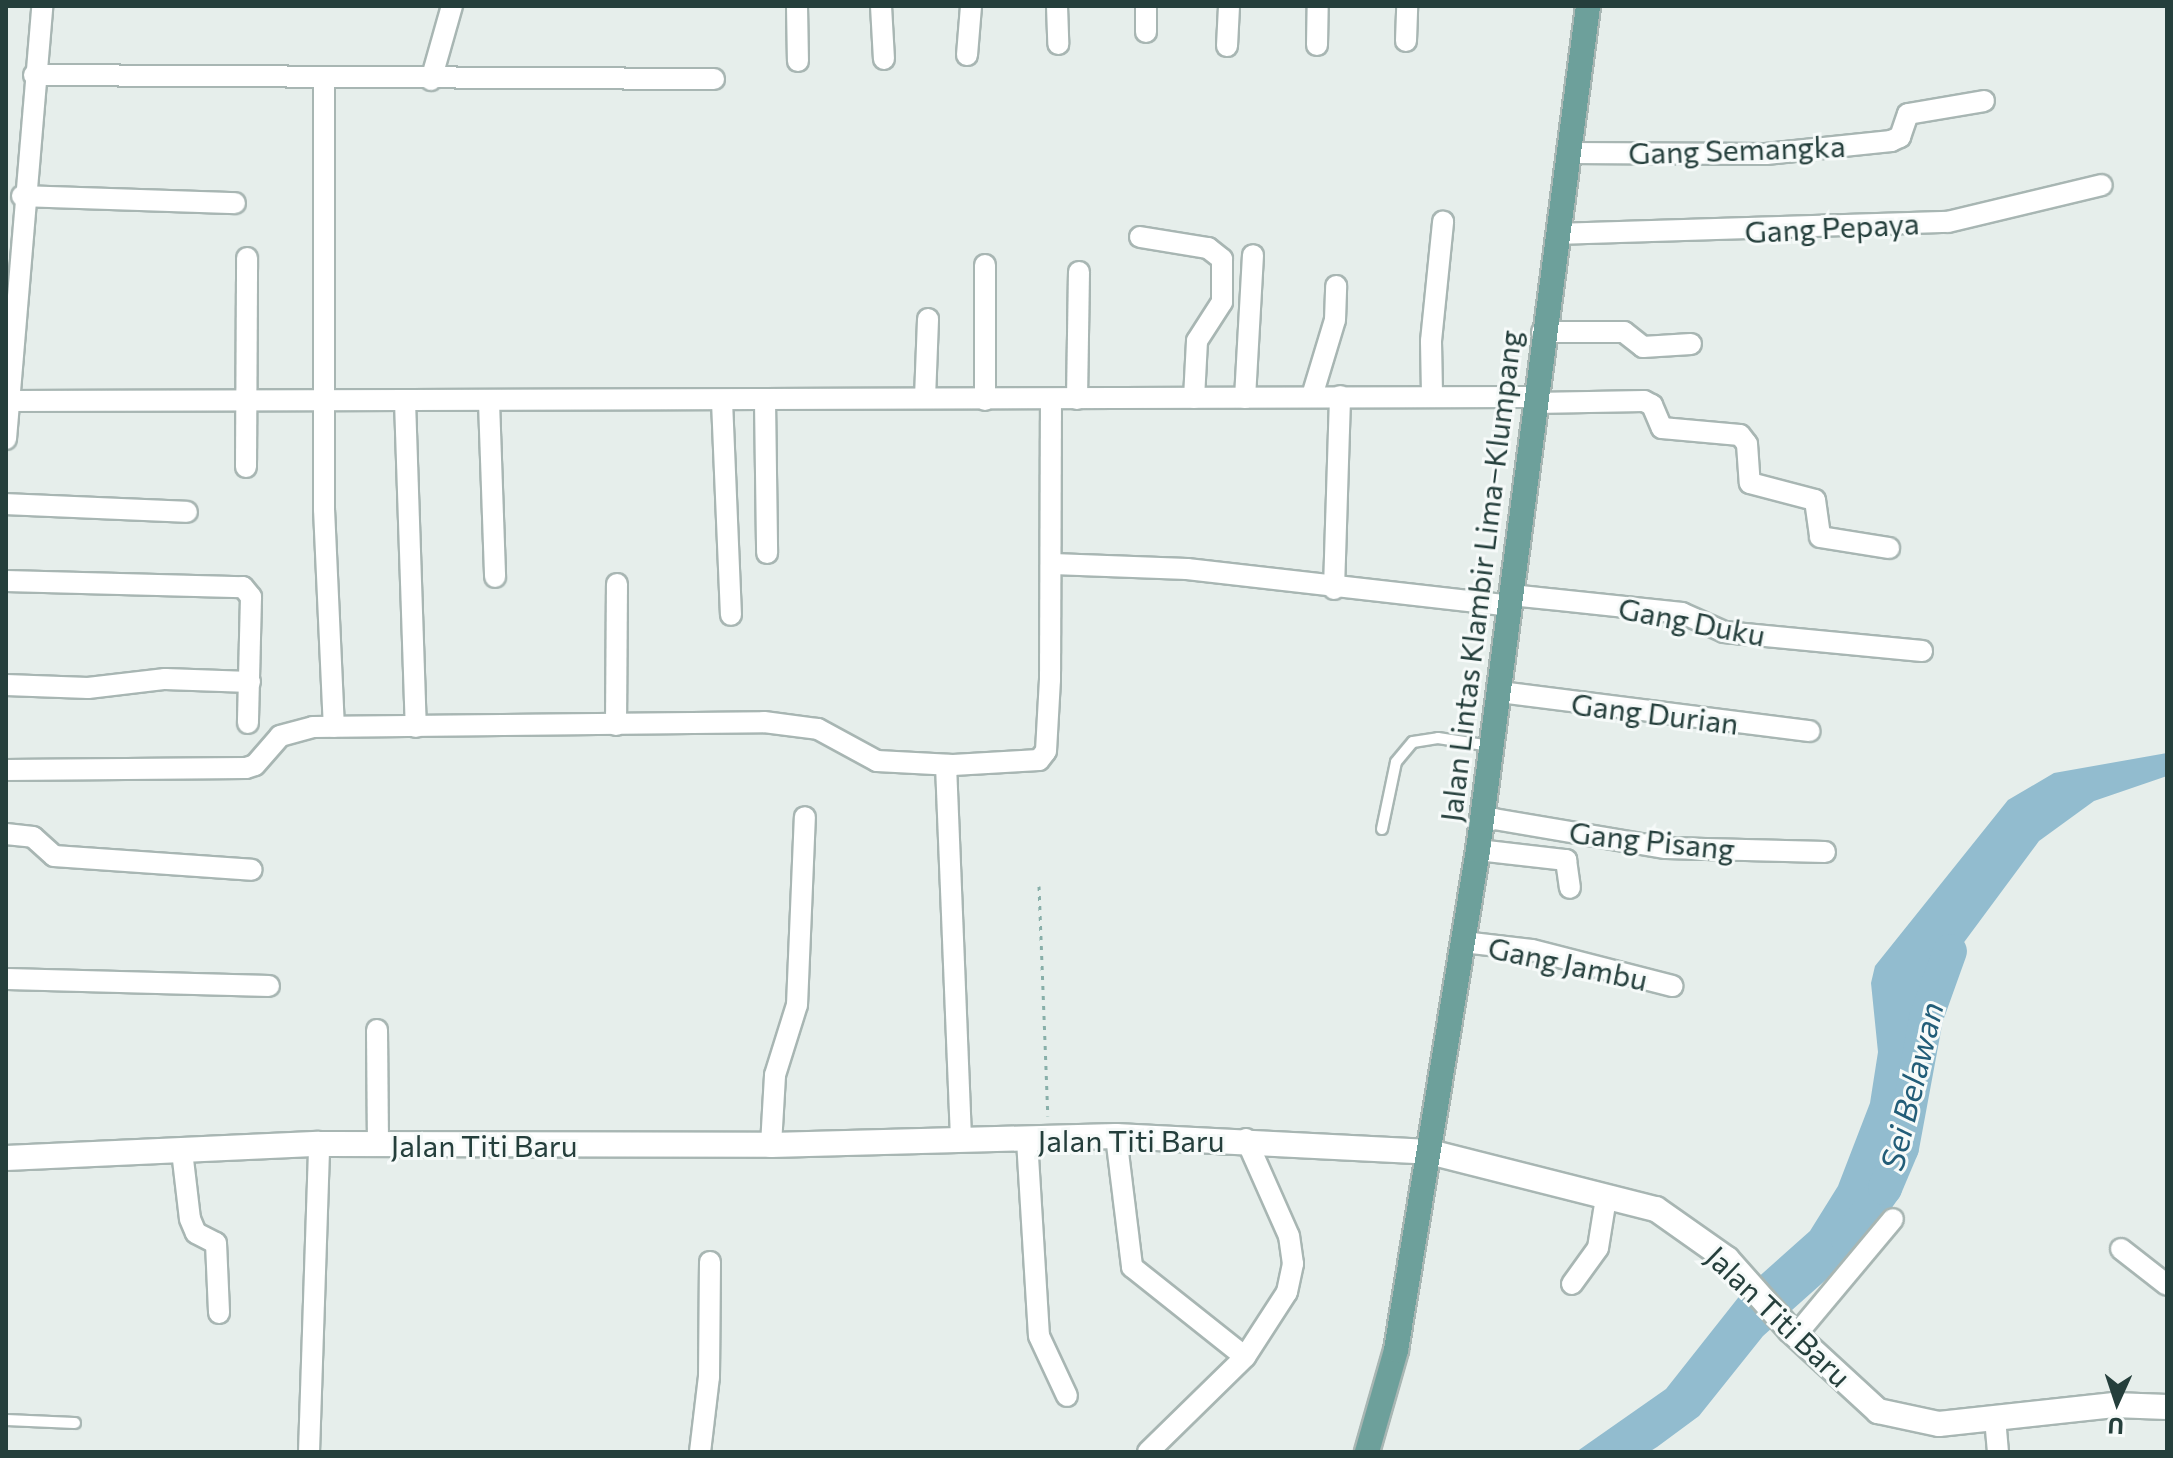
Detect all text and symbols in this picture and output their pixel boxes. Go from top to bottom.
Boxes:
street label: Gang Semangka [1628,127,1846,171]
street label: Gang Pepaya [1744,204,1920,250]
street label: Jalan Lintas Klambir Lima–Klumpang [1432,328,1528,824]
street label: Gang Duku [1616,589,1768,653]
street label: Gang Durian [1569,685,1741,741]
street label: Gang Pisang [1567,813,1737,867]
street label: Gang Jambu [1485,929,1651,997]
water label: Sei Belawan [1872,998,1950,1174]
street label: Jalan Titi Baru [1037,1122,1225,1158]
street label: Jalan Titi Baru [390,1127,578,1163]
street label: Jalan Titi Baru [1699,1238,1859,1394]
north arrow [2077,1362,2157,1442]
text: U [2107,1413,2124,1440]

